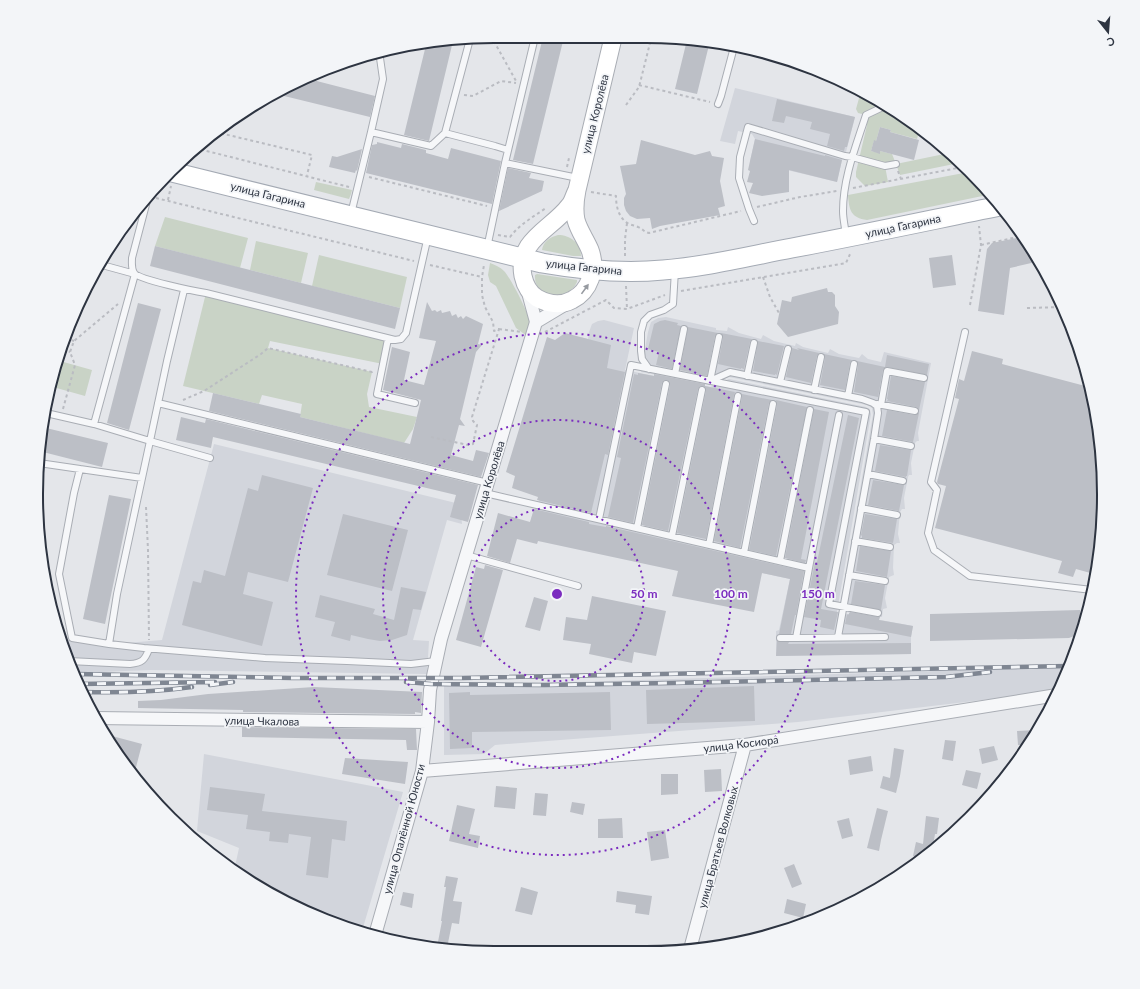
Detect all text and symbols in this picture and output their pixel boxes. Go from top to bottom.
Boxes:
north arrow [1088,12,1128,52]
text: С [1105,35,1116,50]
street label: улица Королёва [578,73,611,155]
street label: улица Гагарина [229,179,307,210]
street label: улица Гагарина [864,211,942,240]
street label: улица Гагарина [545,256,623,277]
one-way arrow [581,283,589,294]
street label: улица Королёва [470,439,507,521]
text: 50 m [631,586,657,601]
text: 100 m [714,586,748,601]
text: 150 m [801,586,835,601]
centre of rings [550,587,564,601]
street label: улица Чкалова [224,713,300,728]
street label: улица Косиора [703,732,779,755]
street label: улица Опалённой Юности [380,762,427,895]
street label: улица Братьев Волковых [695,784,740,909]

